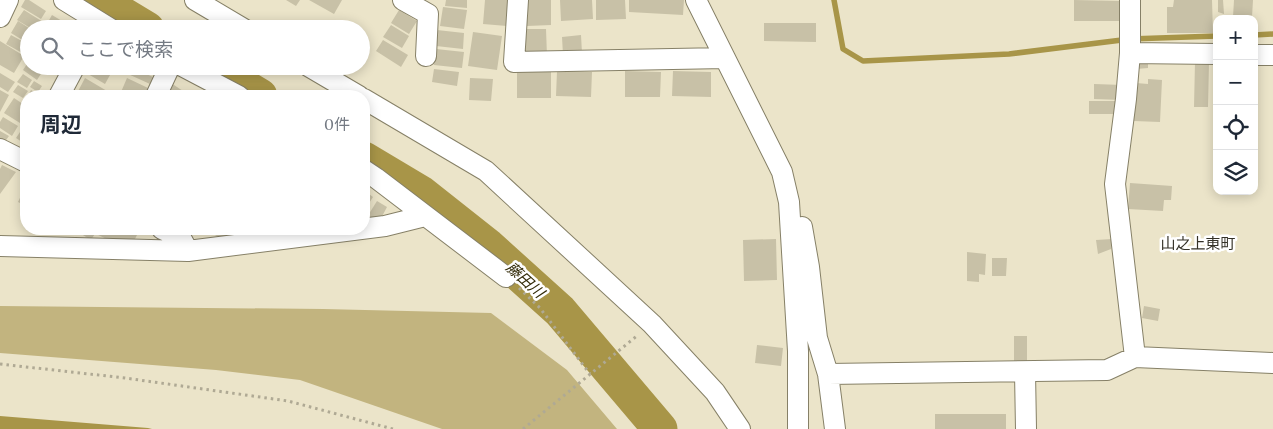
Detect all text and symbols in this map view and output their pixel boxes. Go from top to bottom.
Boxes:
map controls [1213,15,1258,195]
button: + [1213,15,1258,60]
search box [20,20,370,75]
icon: search [38,34,66,62]
text: ここで検索 [78,37,173,61]
button: − [1213,60,1258,105]
button: locate [1213,105,1258,150]
text: 周辺 [40,111,82,138]
text: 0件 [324,114,350,134]
button: layers [1213,150,1258,195]
district label: 山之上東町 [1160,234,1236,253]
water label: 藤田川 [502,258,550,303]

